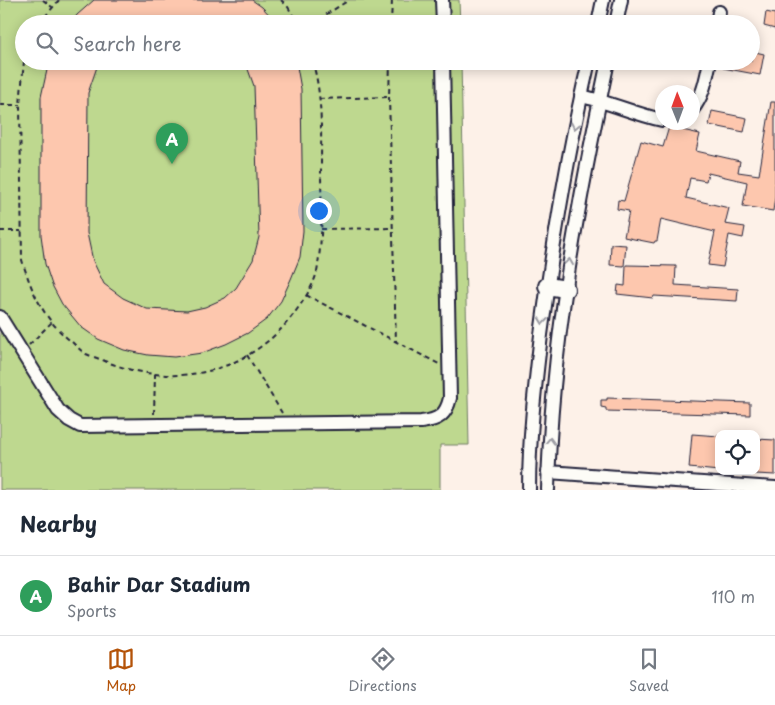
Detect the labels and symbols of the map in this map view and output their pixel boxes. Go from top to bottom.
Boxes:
north arrow [655,85,700,130]
one-way arrow [570,121,580,130]
pin: A [156,123,188,164]
your location [306,198,332,224]
one-way arrow [564,258,574,267]
one-way arrow [538,317,549,325]
one-way arrow [544,437,555,445]

